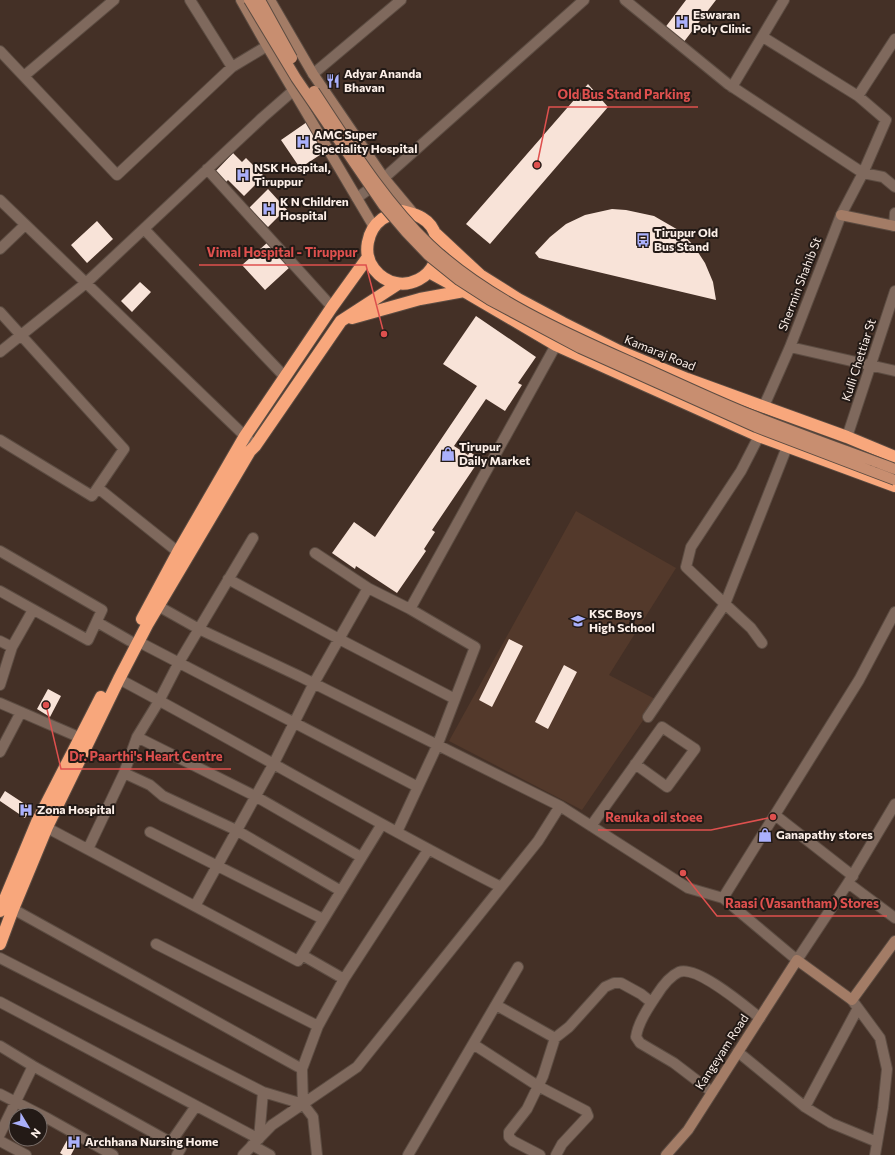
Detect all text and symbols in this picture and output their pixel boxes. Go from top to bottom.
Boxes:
place label: Eswaran Poly Clinic [693,7,751,35]
hospital icon: Eswaran Poly Clinic [674,14,690,30]
place label: Adyar Ananda Bhavan [344,66,422,94]
restaurant icon: Adyar Ananda Bhavan [325,73,341,89]
callout: Old Bus Stand Parking [549,82,698,107]
text: Old Bus Stand Parking [558,86,690,102]
place label: AMC Super Speciality Hospital [314,127,417,155]
hospital icon: AMC Super Speciality Hospital [295,134,311,150]
place label: NSK Hospital, Tiruppur [254,160,331,188]
hospital icon: NSK Hospital, Tiruppur [235,167,251,183]
place label: K N Children Hospital [280,194,349,222]
hospital icon: K N Children Hospital [261,201,277,217]
place label: Tirupur Old Bus Stand [654,225,718,253]
bus stop icon: Tirupur Old Bus Stand [635,232,651,248]
street label: Shermin Shahib St [775,235,823,332]
callout: Vimal Hospital - Tiruppur [199,240,366,265]
text: Vimal Hospital - Tiruppur [206,244,358,260]
street label: Kulli Chettiar St [838,317,878,403]
street label: Kamaraj Road [623,331,698,373]
place label: Tirupur Daily Market [459,439,530,467]
shop icon: Tirupur Daily Market [440,446,456,462]
place label: KSC Boys High School [589,606,655,634]
school or university icon: KSC Boys High School [570,613,586,629]
callout: Dr. Paarthi's Heart Centre [61,744,231,769]
text: Dr. Paarthi's Heart Centre [69,748,223,764]
hospital icon: Zona Hospital [18,802,34,818]
place label: Zona Hospital [37,802,115,816]
callout: Renuka oil stoee [598,805,711,830]
text: Renuka oil stoee [605,809,703,825]
shop icon: Ganapathy stores [757,827,773,843]
place label: Ganapathy stores [776,827,873,841]
callout: Raasi (Vasantham) Stores [717,891,887,916]
text: Raasi (Vasantham) Stores [725,895,879,911]
street label: Kangeyam Road [692,1011,751,1092]
north arrow [8,1107,48,1147]
text: N [29,1126,44,1141]
hospital icon: Archhana Nursing Home [66,1134,82,1150]
place label: Archhana Nursing Home [85,1134,218,1148]

